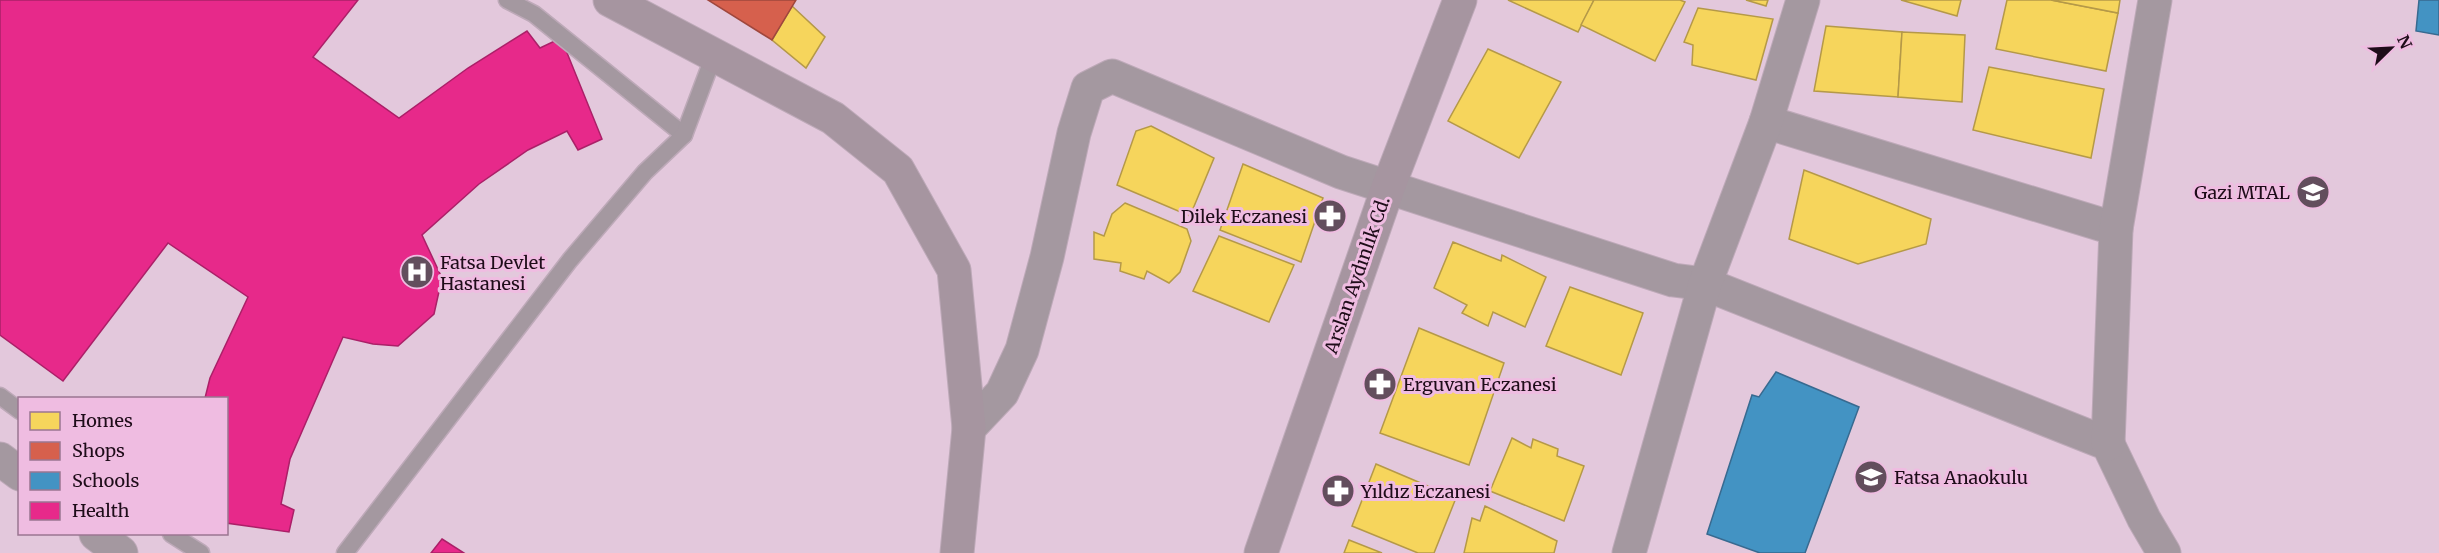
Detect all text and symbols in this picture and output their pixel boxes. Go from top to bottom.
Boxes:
north arrow [2361,18,2421,78]
text: N [2393,32,2417,52]
school or university icon: Gazi MTAL [2295,174,2331,210]
place label: Gazi MTAL [2194,181,2290,204]
street label: Arslan Aydınlık Cd. [1319,193,1395,358]
pharmacy icon: Dilek Eczanesi [1312,198,1348,234]
place label: Dilek Eczanesi [1181,205,1307,228]
place label: Fatsa Devlet Hastanesi [440,251,545,295]
hospital icon: Fatsa Devlet Hastanesi [399,254,435,290]
pharmacy icon: Erguvan Eczanesi [1362,366,1398,402]
place label: Erguvan Eczanesi [1403,373,1557,396]
legend [18,397,228,535]
text: Homes [72,409,133,432]
text: Shops [72,439,125,462]
school or university icon: Fatsa Anaokulu [1853,459,1889,495]
place label: Fatsa Anaokulu [1894,466,2028,489]
text: Schools [72,469,140,492]
pharmacy icon: Yıldız Eczanesi [1320,473,1356,509]
place label: Yıldız Eczanesi [1360,480,1490,503]
text: Health [72,499,130,522]

